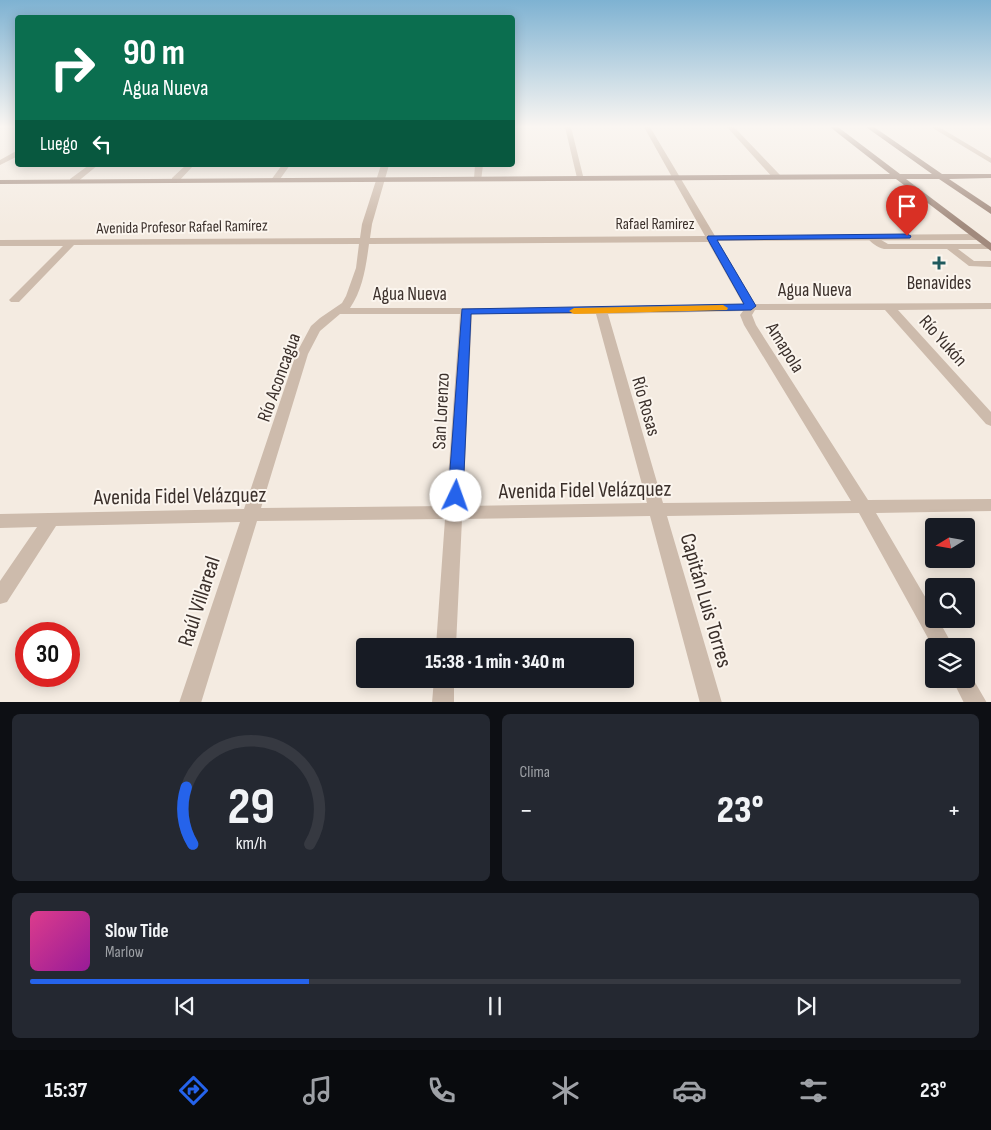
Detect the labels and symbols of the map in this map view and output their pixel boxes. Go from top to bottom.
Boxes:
pin [886,185,928,236]
street label: Rafael Ramirez [615,215,695,234]
street label: Avenida Profesor Rafael Ramírez [95,217,268,239]
marker: Benavides [933,257,945,269]
place label: Benavides [907,272,972,295]
street label: Agua Nueva [777,279,852,302]
street label: Agua Nueva [372,283,447,306]
street label: Río Yukón [914,311,972,371]
street label: Amapola [760,318,809,377]
street label: Río Aconcagua [253,330,306,425]
street label: San Lorenzo [428,372,455,450]
street label: Río Rosas [626,374,665,439]
position arrow [429,469,481,521]
street label: Avenida Fidel Velázquez [497,475,672,506]
street label: Avenida Fidel Velázquez [92,481,267,512]
north arrow [925,518,975,568]
street label: Capitán Luis Torres [674,530,738,671]
street label: Raúl Villareal [172,553,227,650]
speed limit sign: 30 [15,622,80,687]

